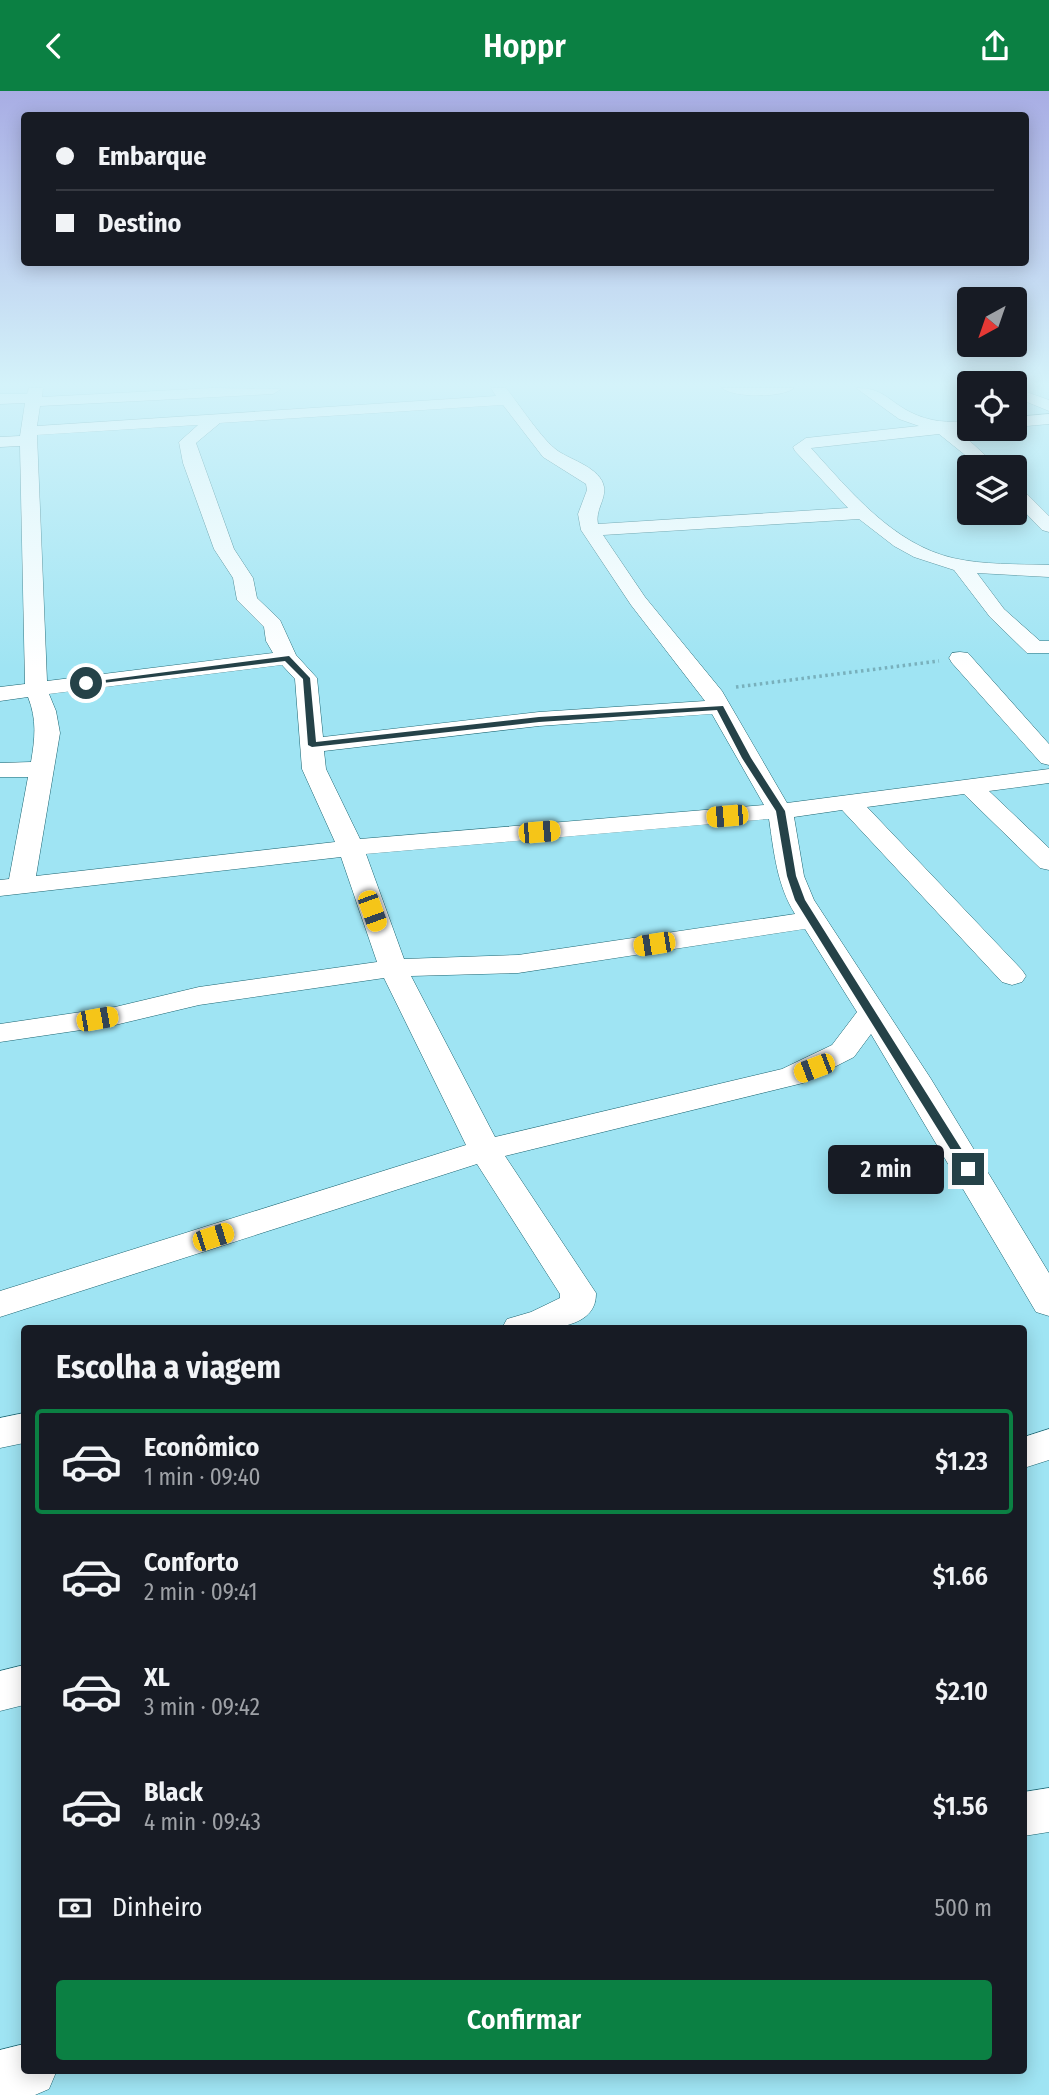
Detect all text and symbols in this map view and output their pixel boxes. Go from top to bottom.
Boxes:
icon: back [35,27,73,65]
text: Hoppr [483,27,566,65]
icon: share [976,27,1014,65]
text: Embarque [98,141,206,172]
text: Destino [98,208,181,239]
north arrow [957,287,1027,357]
map controls [957,287,1027,525]
button: locate [957,371,1027,441]
button: layers [957,455,1027,525]
route start [70,667,102,699]
car [706,804,749,828]
car [518,820,561,844]
car [355,888,390,934]
car [632,930,677,958]
car [75,1005,120,1033]
car [791,1051,838,1085]
callout: 2 min [828,1145,944,1193]
route end [952,1153,984,1185]
text: 2 min [860,1155,912,1183]
car [190,1221,237,1253]
text: Escolha a viagem [56,1348,281,1386]
icon: car [60,1430,123,1493]
text: Econômico [144,1432,259,1463]
text: $1.23 [935,1446,988,1477]
text: 1 min · 09:40 [144,1463,261,1491]
icon: car [60,1545,123,1608]
text: Conforto [144,1547,239,1578]
text: $1.66 [933,1561,988,1592]
text: 2 min · 09:41 [144,1578,257,1606]
icon: car [60,1660,123,1723]
text: XL [144,1662,170,1693]
text: $2.10 [935,1676,988,1707]
text: 3 min · 09:42 [144,1693,260,1721]
icon: car [60,1775,123,1838]
text: Black [144,1777,203,1808]
text: $1.56 [933,1791,988,1822]
text: 4 min · 09:43 [144,1808,261,1836]
icon: cash [56,1889,94,1927]
text: Dinheiro [112,1892,202,1923]
text: 500 m [934,1894,992,1922]
button: Confirmar [56,1980,992,2060]

